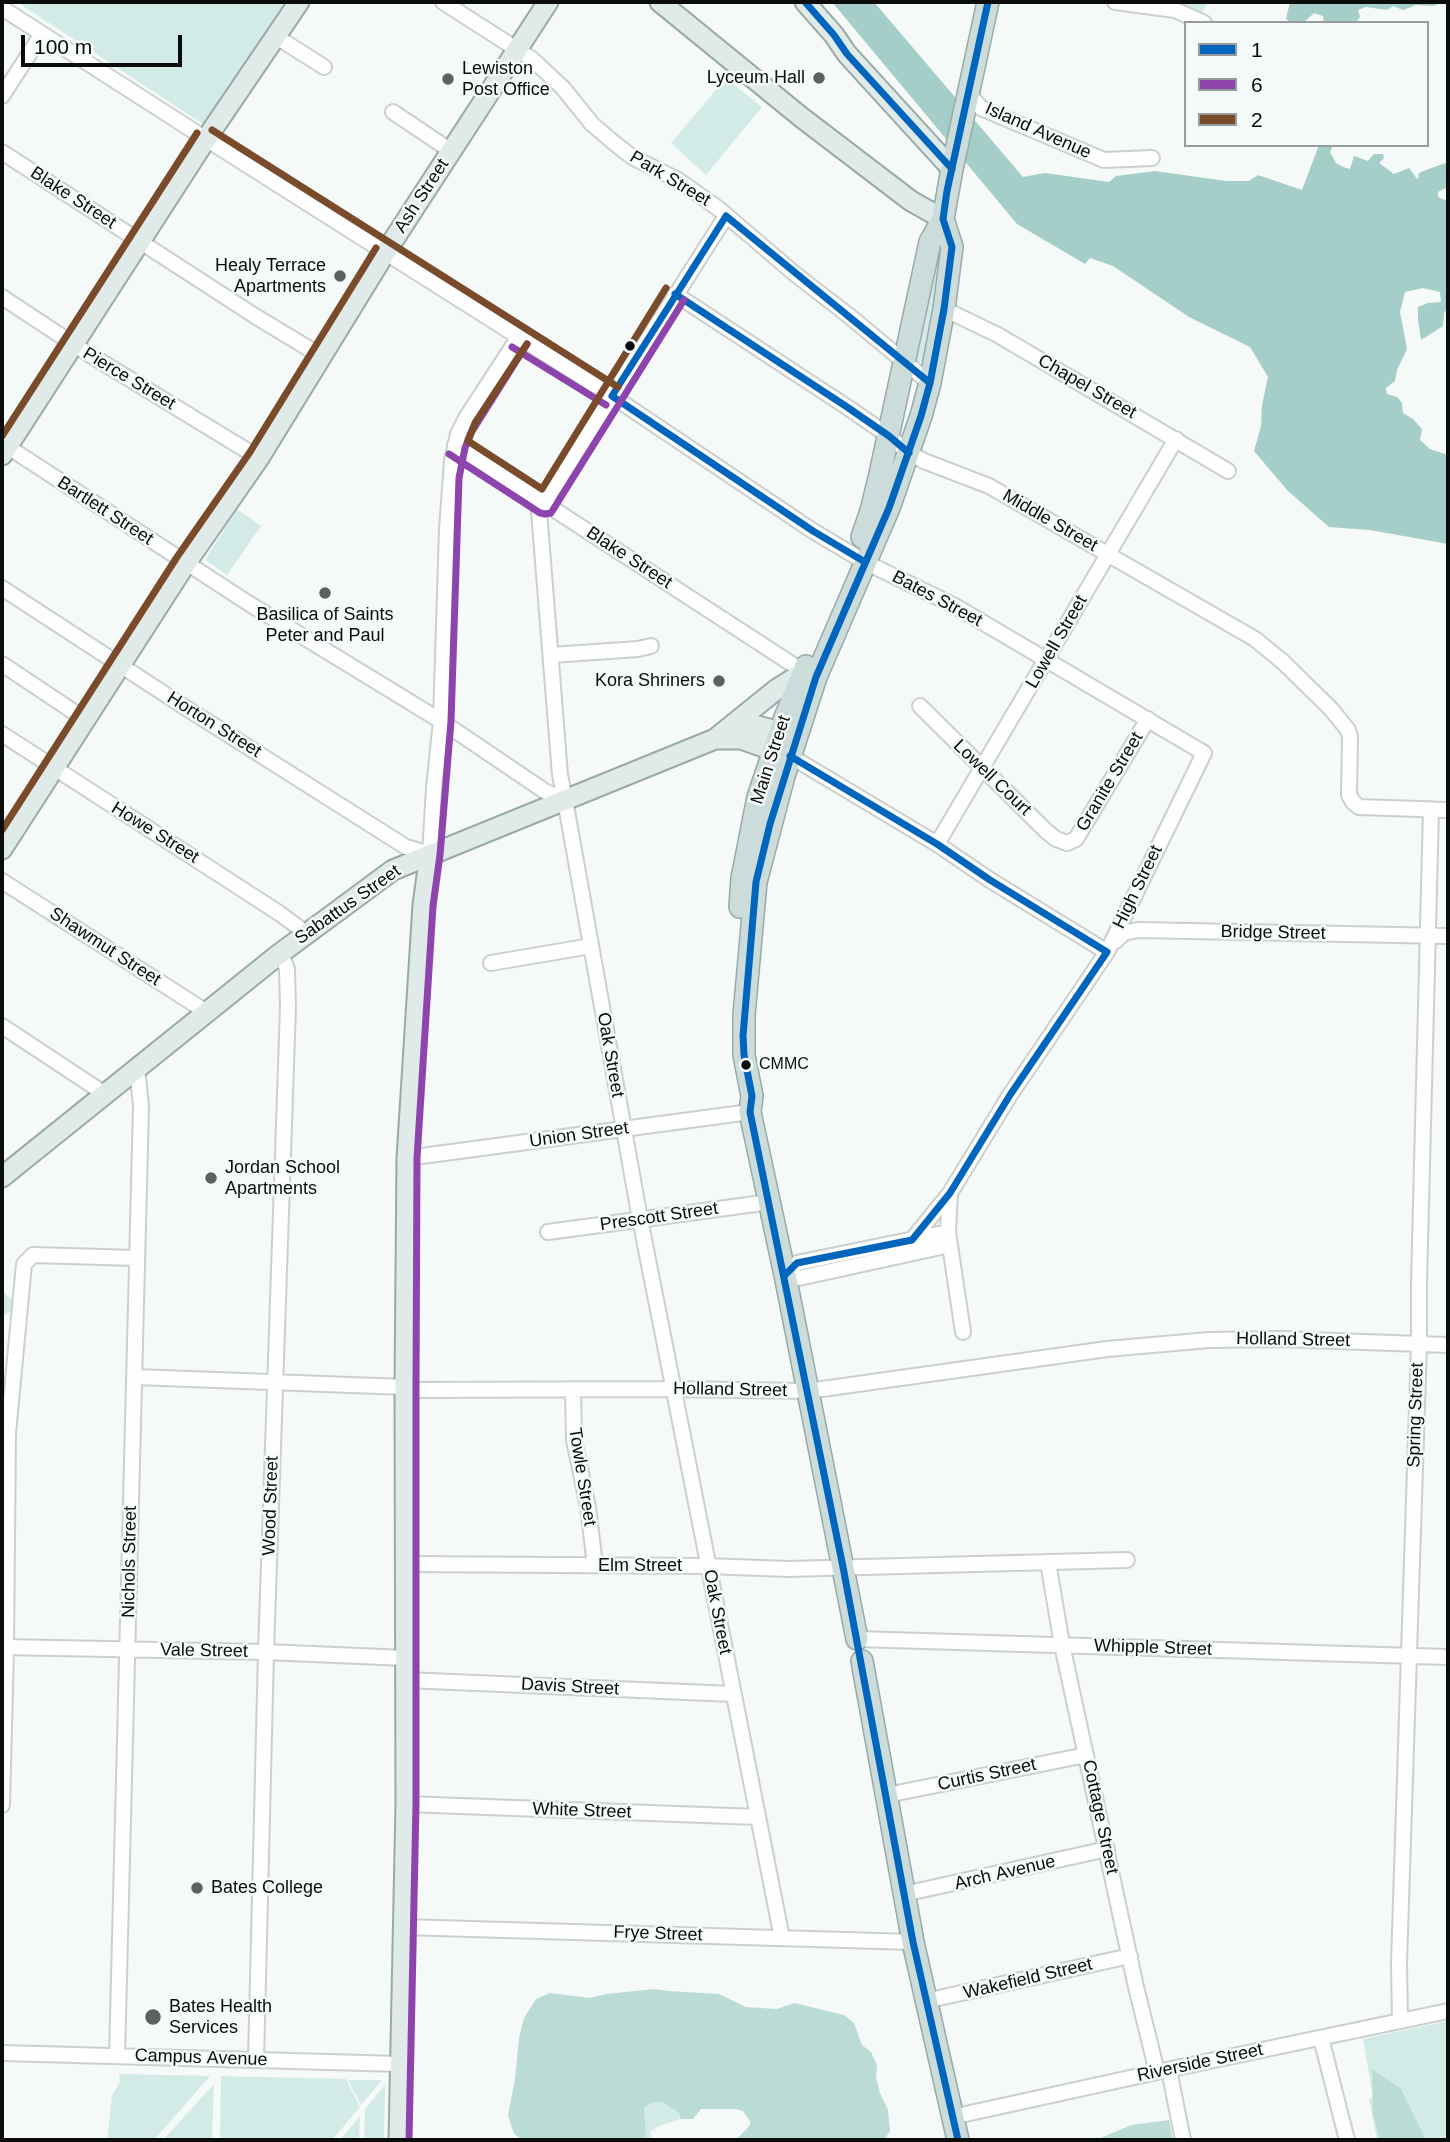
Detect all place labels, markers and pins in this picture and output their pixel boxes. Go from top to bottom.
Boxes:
place label: Lewiston Post Office [462,58,550,100]
place label: Lyceum Hall [707,67,805,89]
marker: Lyceum Hall [811,70,827,86]
marker: Lewiston Post Office [440,71,456,87]
place label: Healy Terrace Apartments [215,255,326,298]
marker: Healy Terrace Apartments [332,268,348,284]
unlabelled marker [623,339,637,353]
marker: Basilica of Saints Peter and Paul [317,585,333,601]
place label: Basilica of Saints Peter and Paul [256,604,394,646]
place label: Kora Shriners [595,670,705,692]
marker: Kora Shriners [711,673,727,689]
place label: CMMC [759,1055,809,1075]
marker: CMMC [739,1058,753,1072]
place label: Jordan School Apartments [225,1157,340,1200]
marker: Jordan School Apartments [203,1170,219,1186]
place label: Bates College [211,1877,323,1899]
marker: Bates College [189,1880,205,1896]
place label: Bates Health Services [169,1996,272,2038]
marker: Bates Health Services [143,2007,163,2027]

